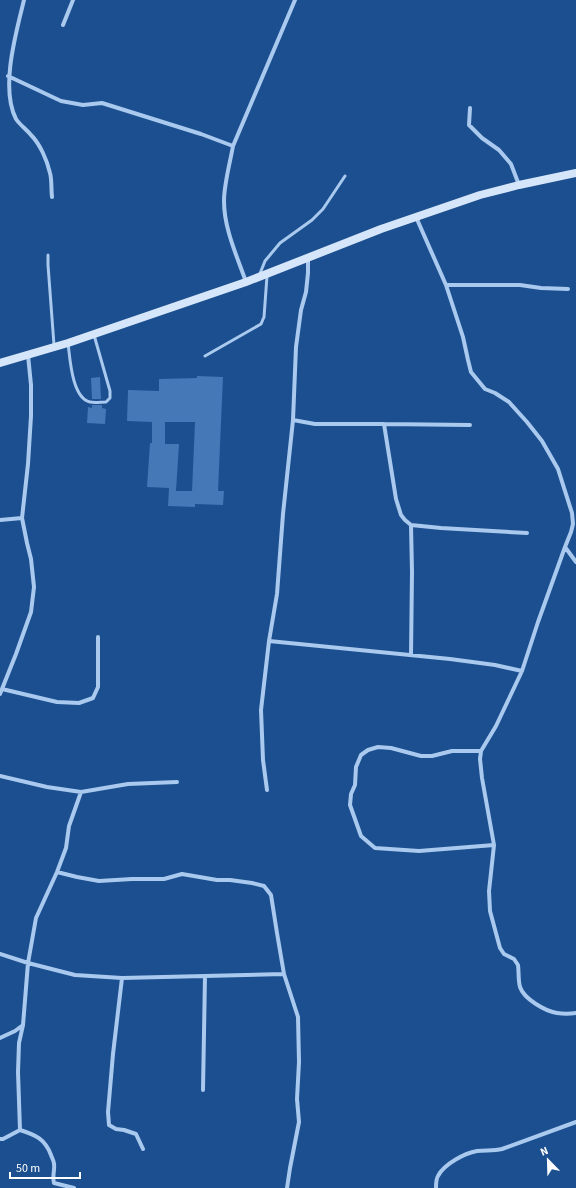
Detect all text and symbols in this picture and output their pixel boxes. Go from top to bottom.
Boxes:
north arrow [528,1140,568,1180]
text: N [538,1143,551,1160]
scale bar [10,1154,80,1180]
text: 50 m [16,1160,40,1177]

